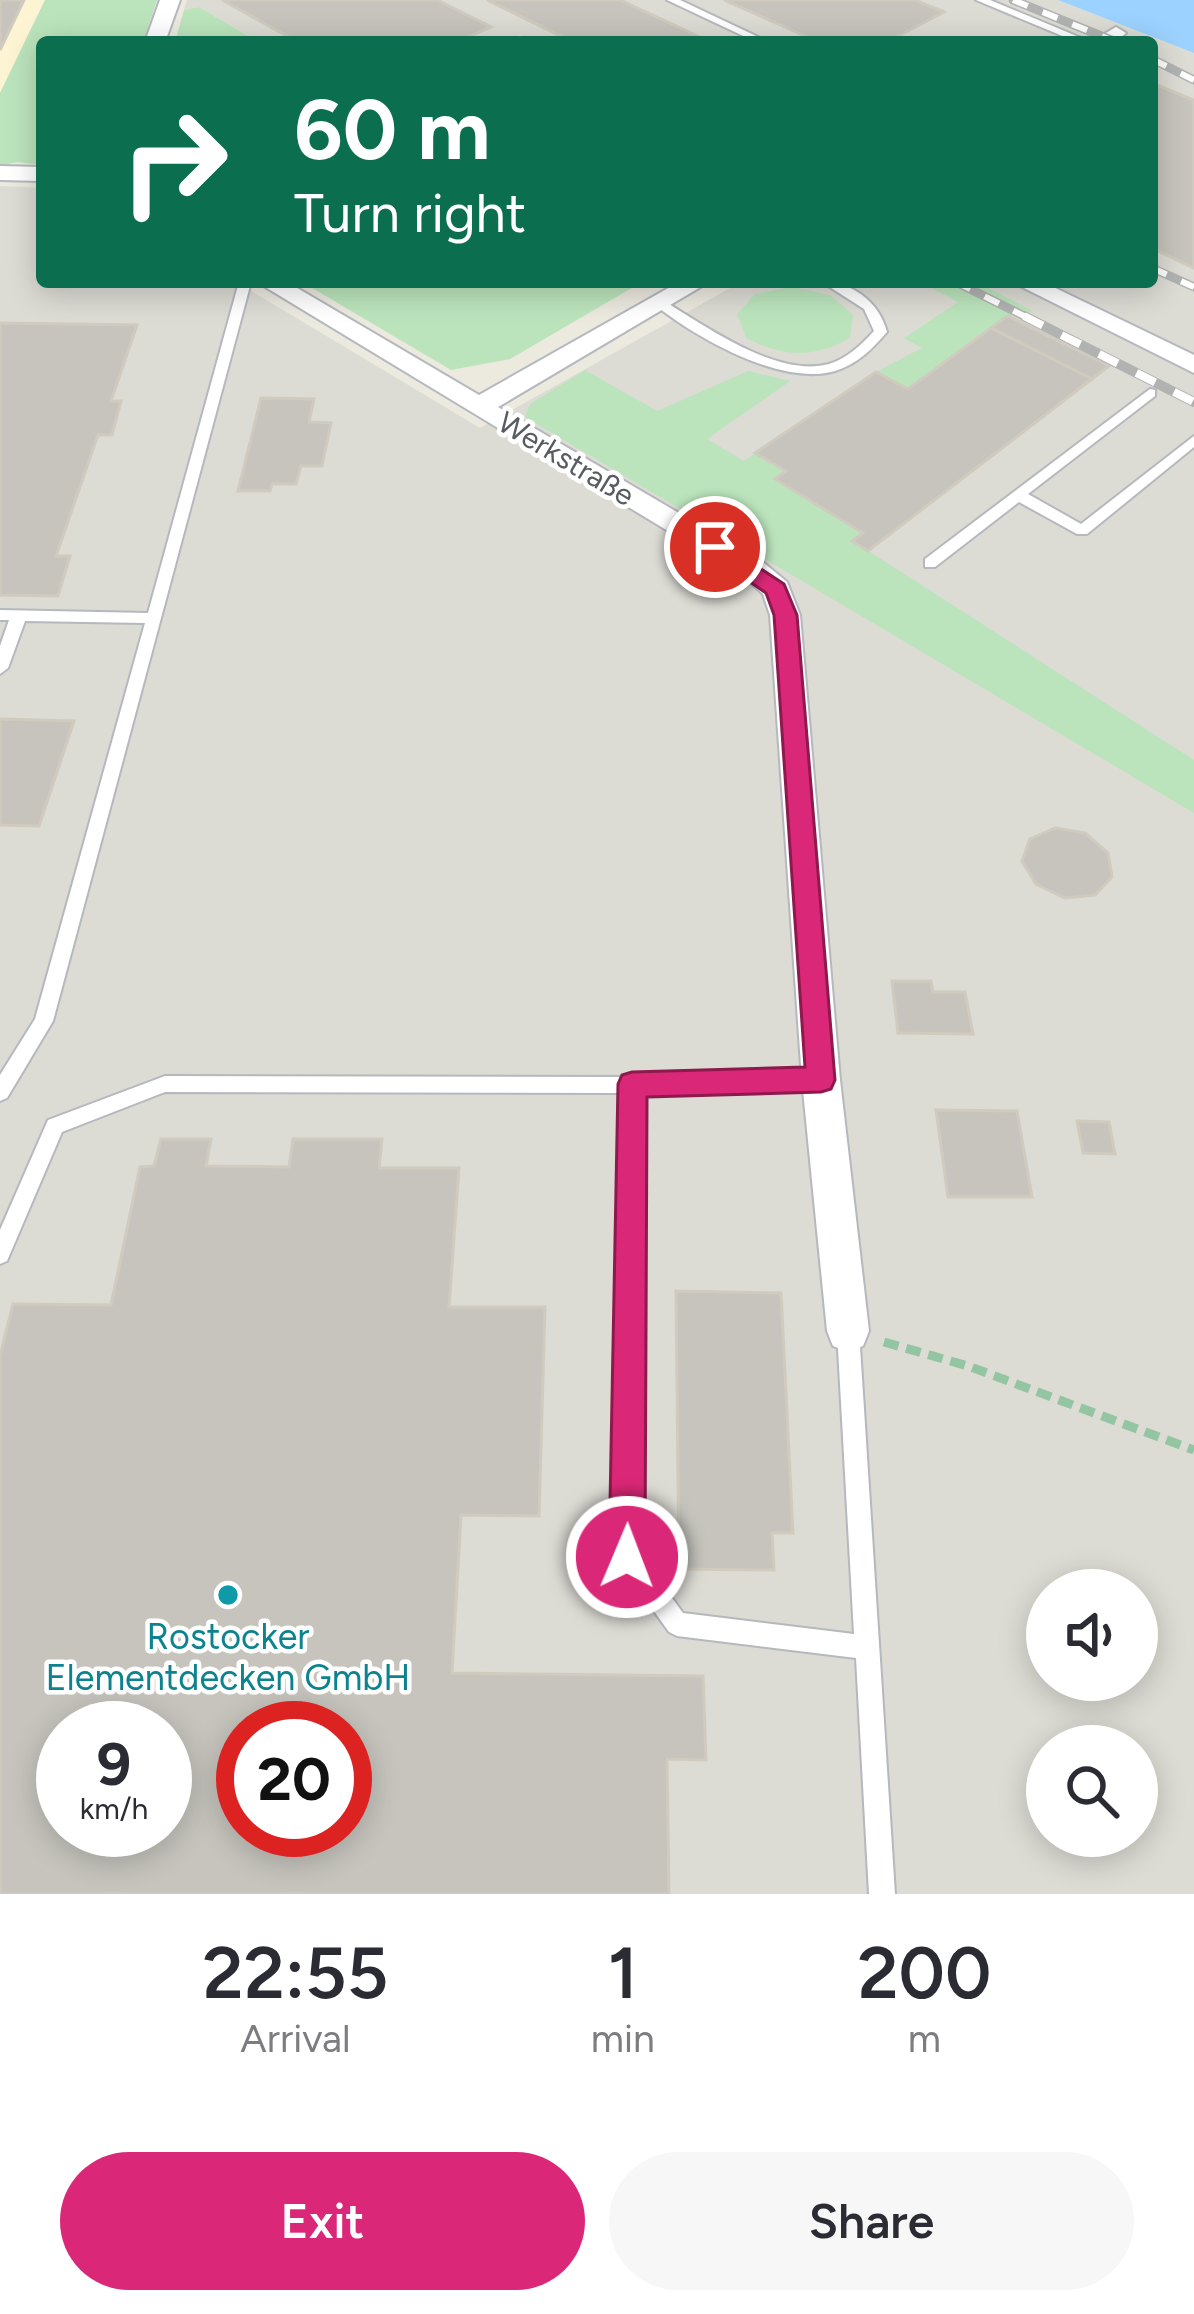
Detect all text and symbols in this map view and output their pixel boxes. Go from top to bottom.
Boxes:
text: 60 m [294,79,490,180]
icon: right [96,84,252,240]
text: Turn right [294,181,526,246]
street label: Werkstraße [491,403,641,514]
pin [664,496,766,598]
icon: arrive [682,514,748,580]
position arrow [564,1494,690,1620]
map controls [1026,1569,1158,1857]
button: sound [1026,1569,1158,1701]
marker: Rostocker Elementdecken GmbH [215,1582,241,1608]
place label: Rostocker Elementdecken GmbH [46,1615,410,1699]
speed limit sign: 20 [216,1701,372,1857]
button: search [1026,1725,1158,1857]
text: 9 [97,1728,131,1800]
text: km/h [80,1790,148,1827]
text: 22:55 [203,1930,388,2016]
text: 1 [608,1930,638,2016]
text: 200 [857,1930,991,2016]
text: Arrival [240,2015,350,2062]
text: min [591,2015,655,2062]
text: m [908,2015,941,2062]
button: Exit [60,2152,585,2290]
button: Share [609,2152,1134,2290]

